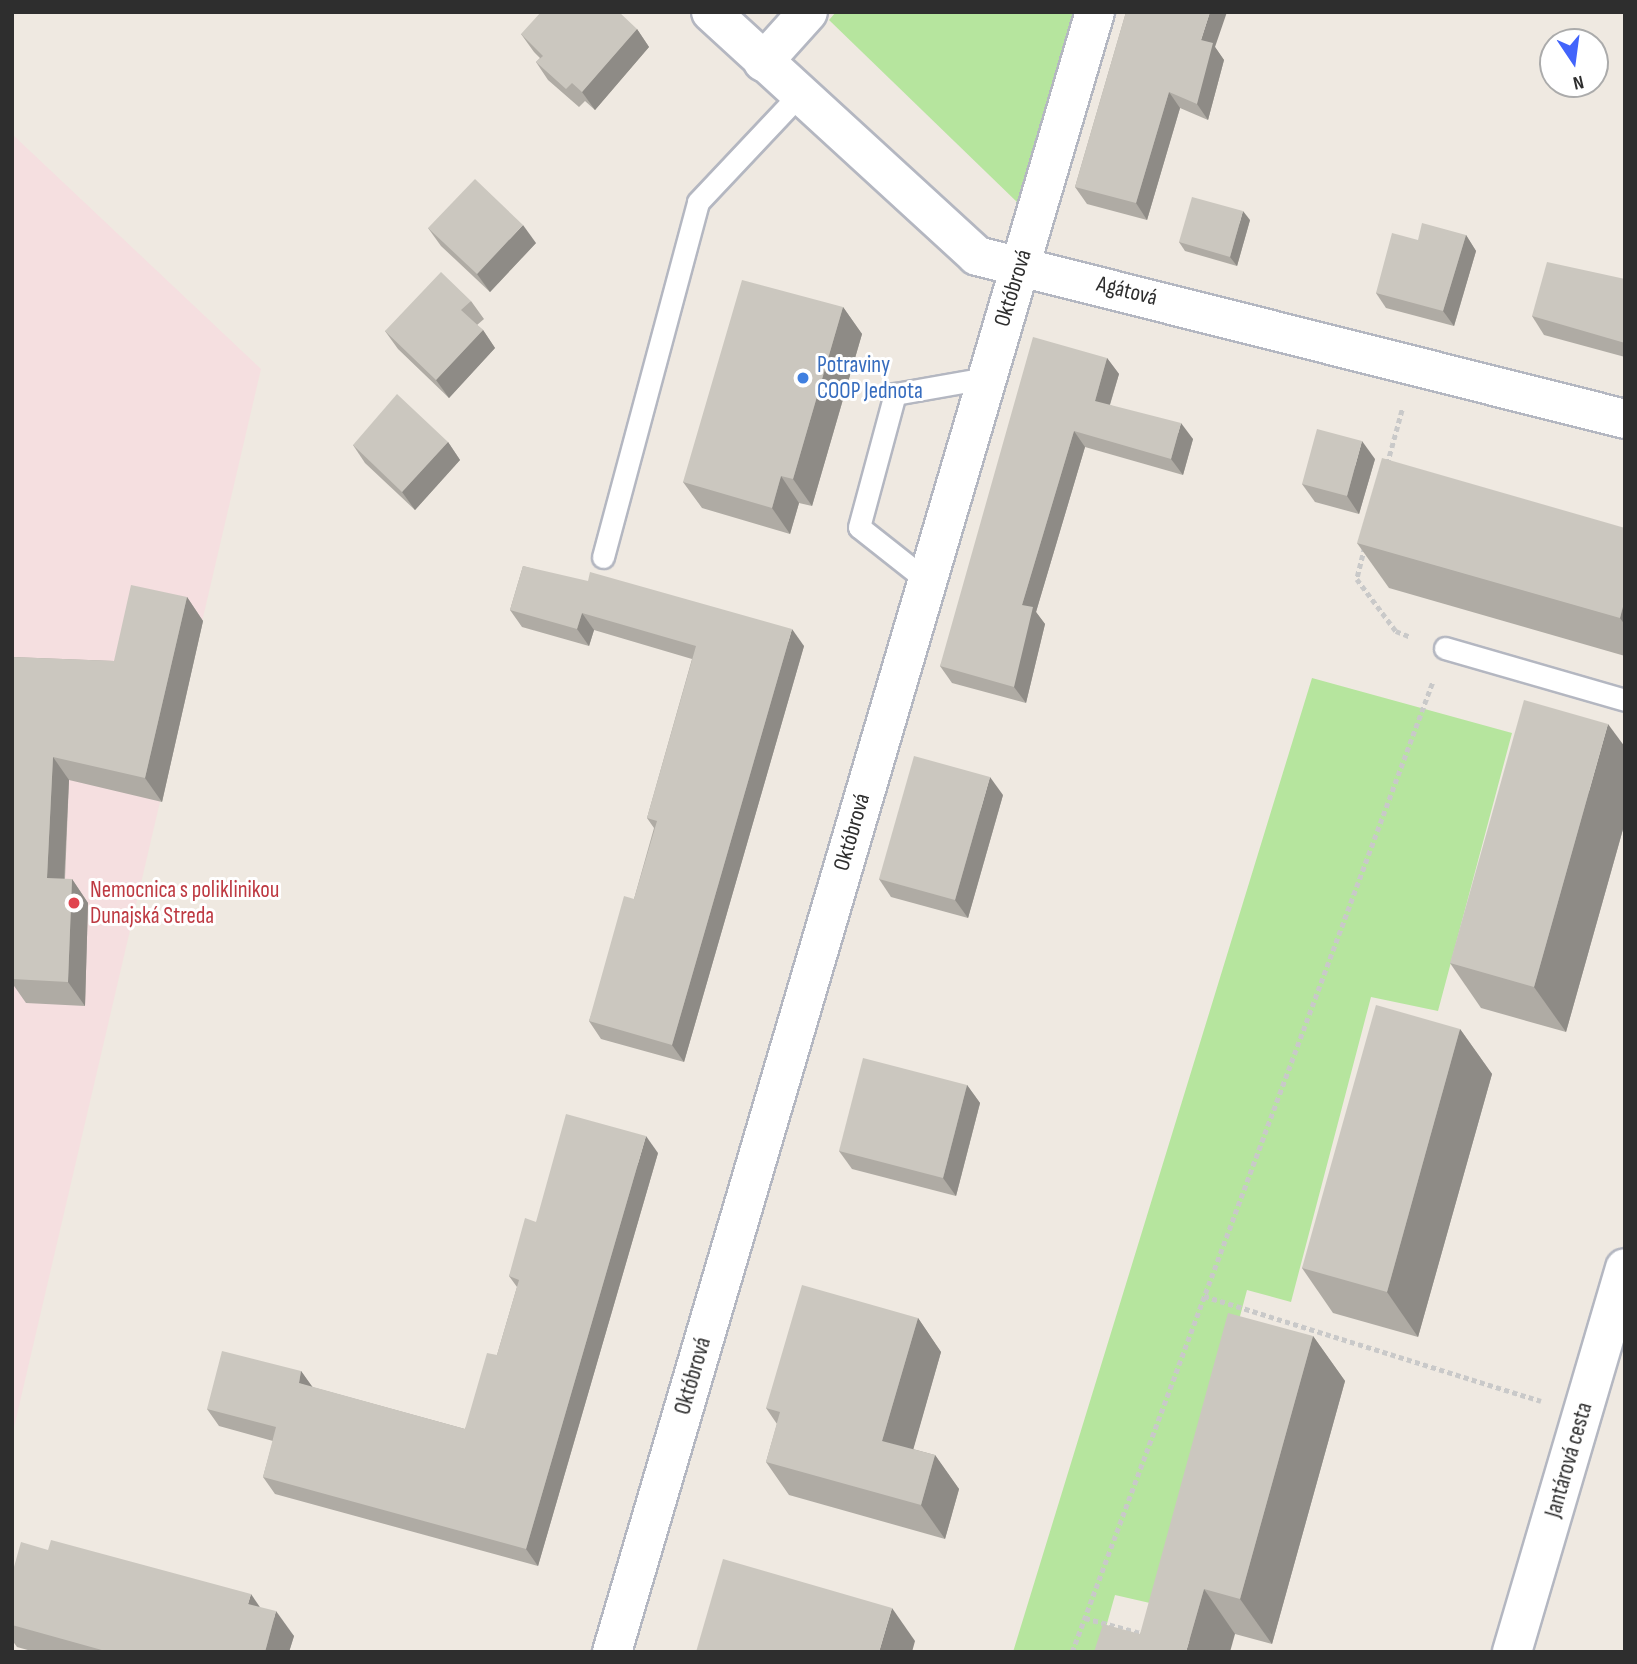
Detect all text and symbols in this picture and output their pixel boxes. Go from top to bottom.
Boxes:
north arrow [1539,28,1609,98]
text: N [1571,70,1586,94]
street label: Októbrová [988,246,1038,330]
street label: Agátová [1094,270,1160,312]
place label: Potraviny COOP Jednota [817,351,923,405]
marker: Potraviny COOP Jednota [795,370,811,386]
street label: Októbrová [828,790,876,874]
place label: Nemocnica s poliklinikou Dunajská Streda [90,876,279,930]
marker: Nemocnica s poliklinikou Dunajská Streda [64,893,84,913]
street label: Októbrová [669,1334,717,1418]
street label: Jantárová cesta [1539,1399,1599,1521]

